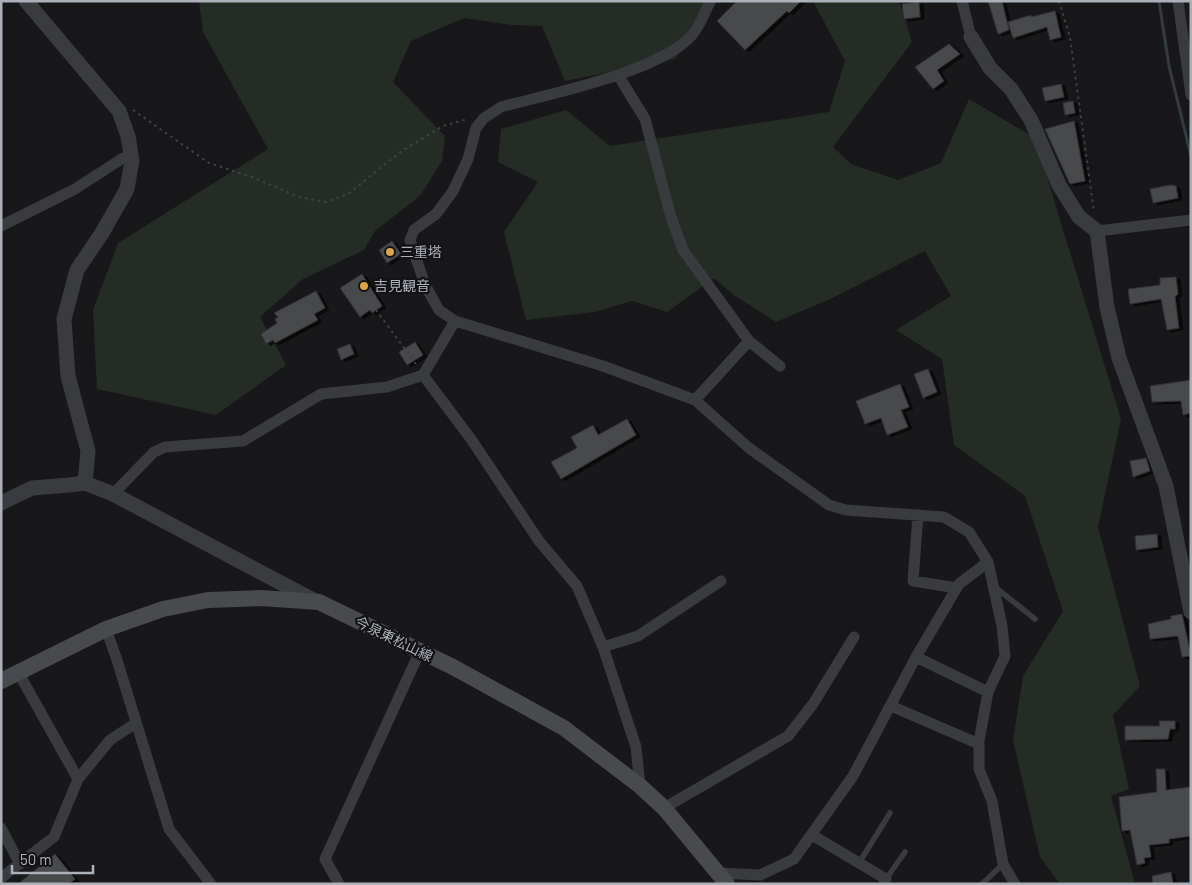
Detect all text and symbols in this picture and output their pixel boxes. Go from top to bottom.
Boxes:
place label: 三重塔 [400,243,442,260]
marker: 三重塔 [384,246,396,258]
place label: 吉見観音 [374,277,430,294]
marker: 吉見観音 [358,280,370,292]
street label: 今泉東松山線 [353,612,436,665]
scale bar [12,842,94,874]
text: 50 m [20,850,52,868]

